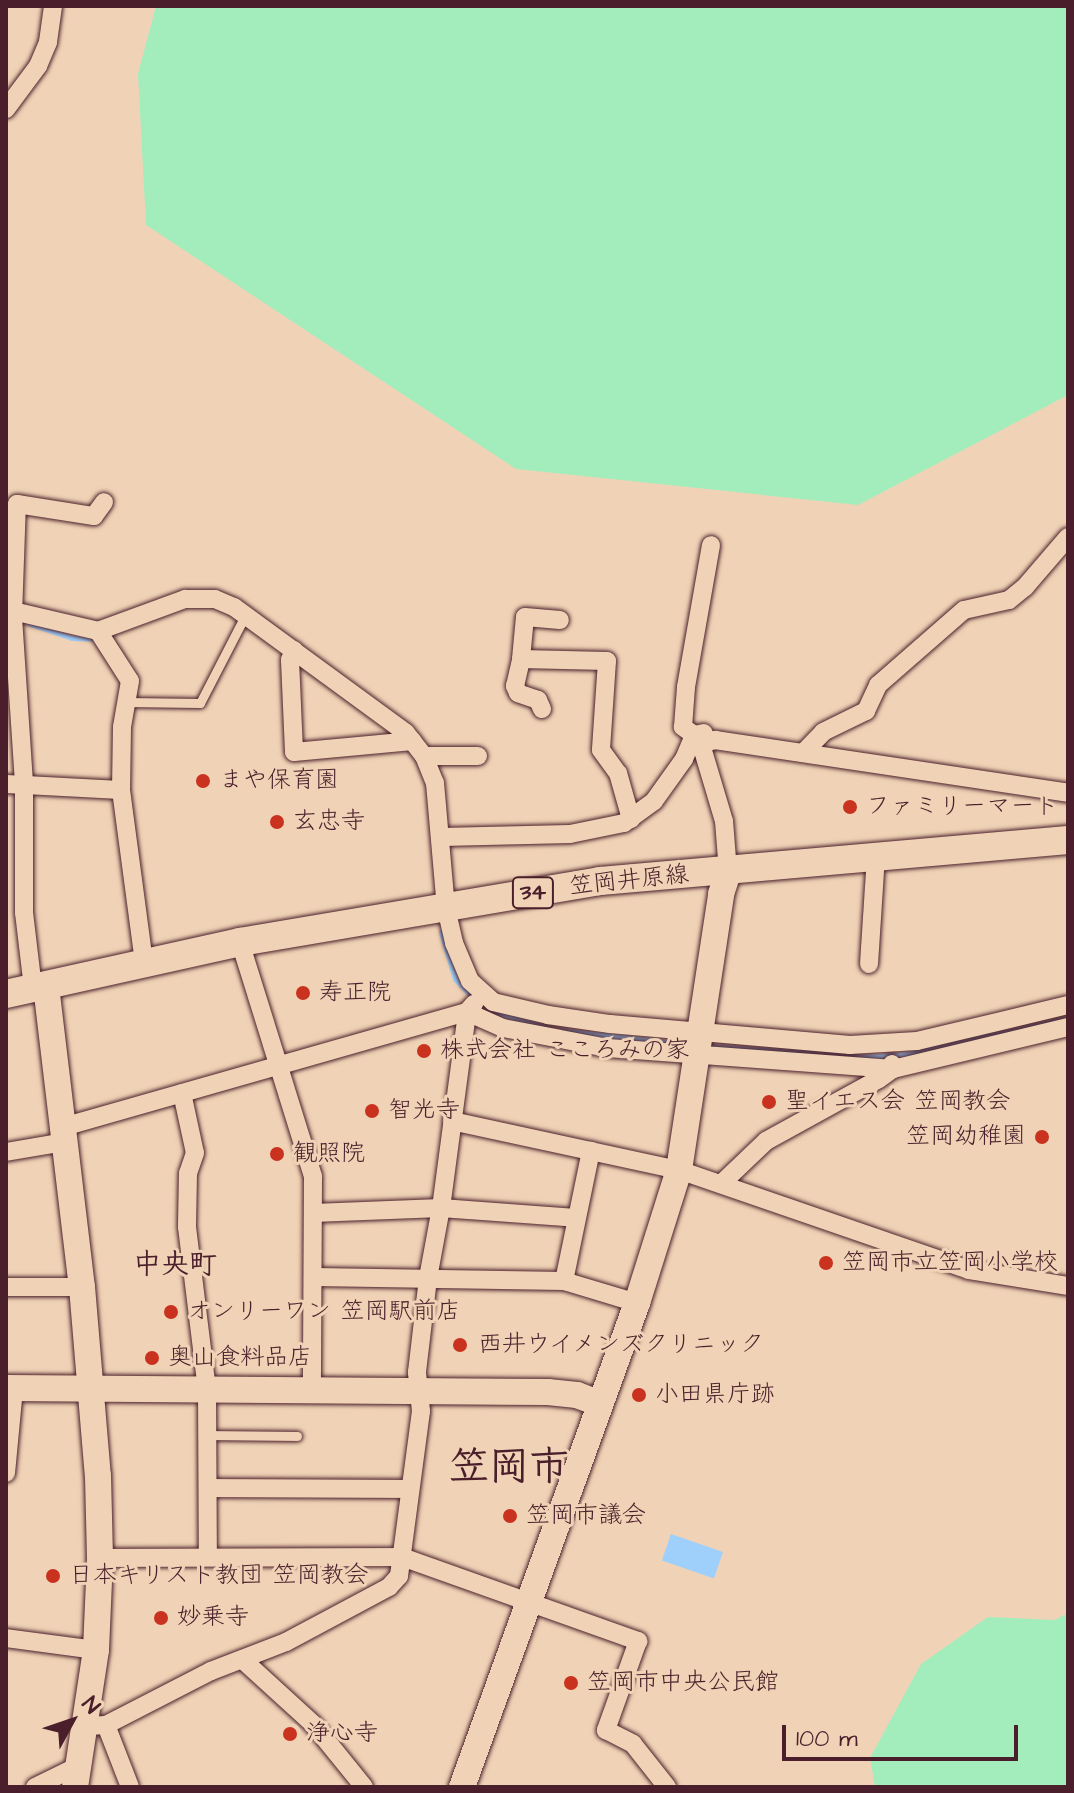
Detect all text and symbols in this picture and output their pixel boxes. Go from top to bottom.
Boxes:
place label: まや保育園 [219,767,339,795]
marker: まや保育園 [194,772,212,790]
place label: ファミリーマート [866,793,1058,821]
marker: ファミリーマート [841,798,859,816]
place label: 玄忠寺 [293,808,365,836]
marker: 玄忠寺 [268,813,286,831]
street label: 笠岡井原線 [568,860,690,902]
road number: 34 [511,875,555,911]
place label: 寿正院 [319,979,391,1007]
marker: 寿正院 [294,984,312,1002]
place label: 株式会社 こころみの家 [440,1037,690,1065]
marker: 株式会社 こころみの家 [415,1042,433,1060]
place label: 聖イエス会 笠岡教会 [785,1088,1011,1116]
marker: 聖イエス会 笠岡教会 [760,1093,778,1111]
place label: 智光寺 [388,1097,460,1125]
marker: 智光寺 [363,1102,381,1120]
place label: 笠岡幼稚園 [906,1123,1026,1151]
marker: 笠岡幼稚園 [1033,1128,1051,1146]
place label: 観照院 [293,1140,365,1168]
marker: 観照院 [268,1145,286,1163]
district label: 中央町 [133,1248,217,1282]
place label: 笠岡市立笠岡小学校 [842,1249,1058,1277]
marker: 笠岡市立笠岡小学校 [817,1254,835,1272]
place label: オンリーワン 笠岡駅前店 [187,1298,461,1326]
marker: オンリーワン 笠岡駅前店 [162,1303,180,1321]
place label: 西井ウイメンズクリニック [478,1331,766,1359]
marker: 西井ウイメンズクリニック [449,1334,471,1356]
place label: 奥山食料品店 [168,1344,312,1372]
marker: 奥山食料品店 [143,1349,161,1367]
place label: 小田県庁跡 [655,1381,775,1409]
marker: 小田県庁跡 [630,1386,648,1404]
district label: 笠岡市 [449,1444,569,1492]
place label: 笠岡市議会 [526,1502,646,1530]
marker: 笠岡市議会 [501,1507,519,1525]
place label: 日本キリスト教団 笠岡教会 [69,1562,367,1590]
marker: 日本キリスト教団 笠岡教会 [44,1567,62,1585]
place label: 妙乗寺 [177,1604,249,1632]
marker: 妙乗寺 [152,1609,170,1627]
place label: 笠岡市中央公民館 [587,1669,779,1697]
marker: 笠岡市中央公民館 [562,1674,580,1692]
north arrow [32,1681,112,1761]
text: N [74,1690,107,1720]
scale bar [786,1709,1022,1759]
place label: 浄心寺 [306,1720,378,1748]
text: 100 m [796,1722,858,1756]
marker: 浄心寺 [281,1725,299,1743]

